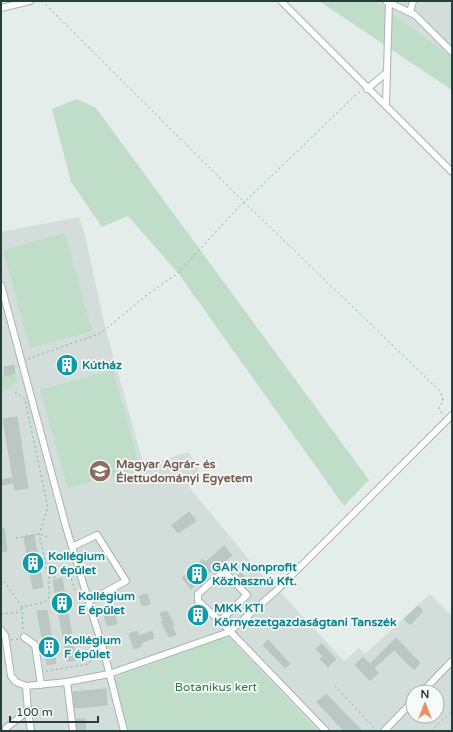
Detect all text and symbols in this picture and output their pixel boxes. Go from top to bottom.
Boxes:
building icon: Kútház [54,352,80,378]
place label: Kútház [82,358,122,372]
place label: Magyar Agrár- és Élettudományi Egyetem [116,457,253,486]
school or university icon: Magyar Agrár- és Élettudományi Egyetem [87,458,113,484]
place label: Kollégium D épület [48,549,105,578]
building icon: Kollégium D épület [20,550,46,576]
place label: GAK Nonprofit Közhasznú Kft. [212,560,297,588]
building icon: GAK Nonprofit Közhasznú Kft. [184,561,210,587]
place label: Kollégium E épület [78,589,135,618]
building icon: Kollégium E épület [49,590,75,616]
place label: MKK KTI Környezetgazdaságtani Tanszék [214,601,397,630]
building icon: MKK KTI Környezetgazdaságtani Tanszék [185,602,211,628]
place label: Kollégium F épület [64,633,121,662]
building icon: Kollégium F épület [36,634,62,660]
park label: Botanikus kert [175,680,258,694]
north arrow [405,684,445,724]
text: N [421,688,429,701]
scale bar [10,698,98,724]
text: 100 m [16,705,53,719]

